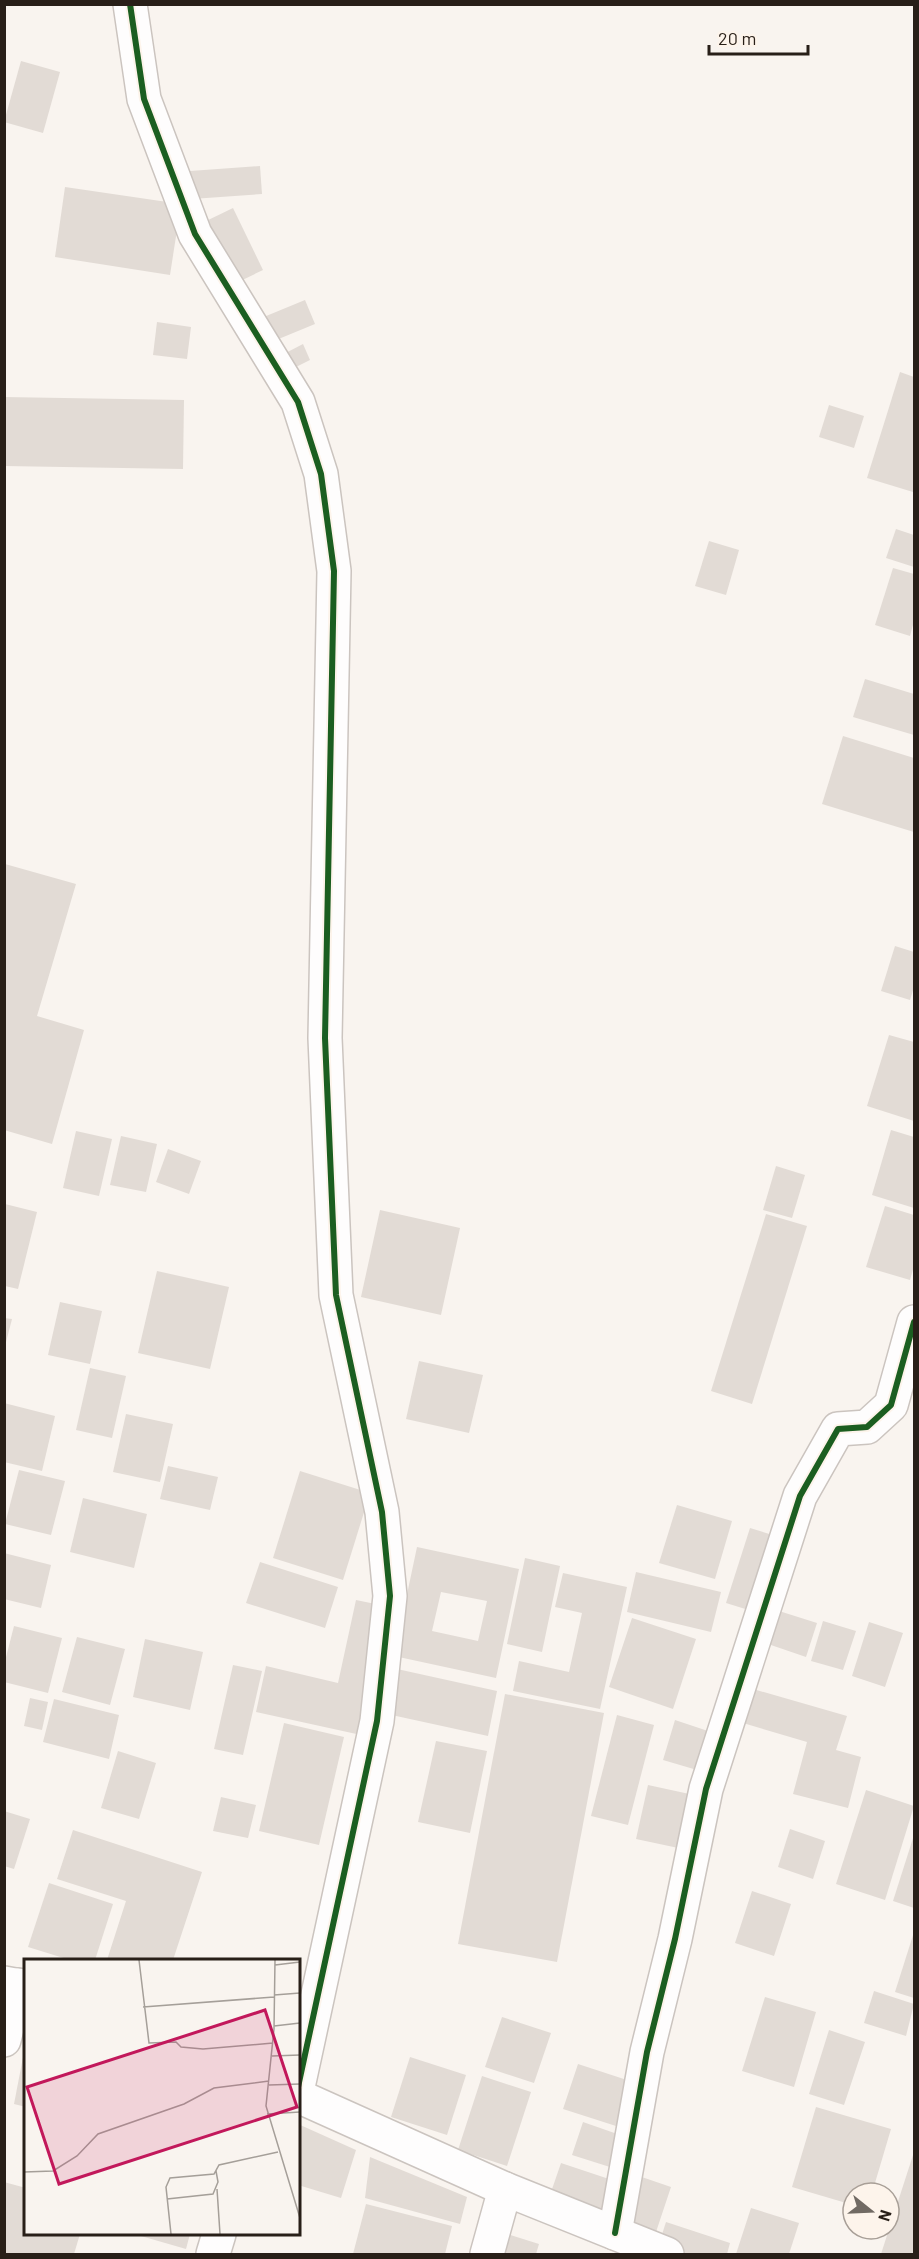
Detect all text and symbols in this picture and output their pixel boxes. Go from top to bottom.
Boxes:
scale bar [709,18,808,56]
text: 20 m [718,27,756,49]
inset map [24,1959,300,2235]
north arrow [841,2181,901,2241]
text: N [875,2208,896,2224]

